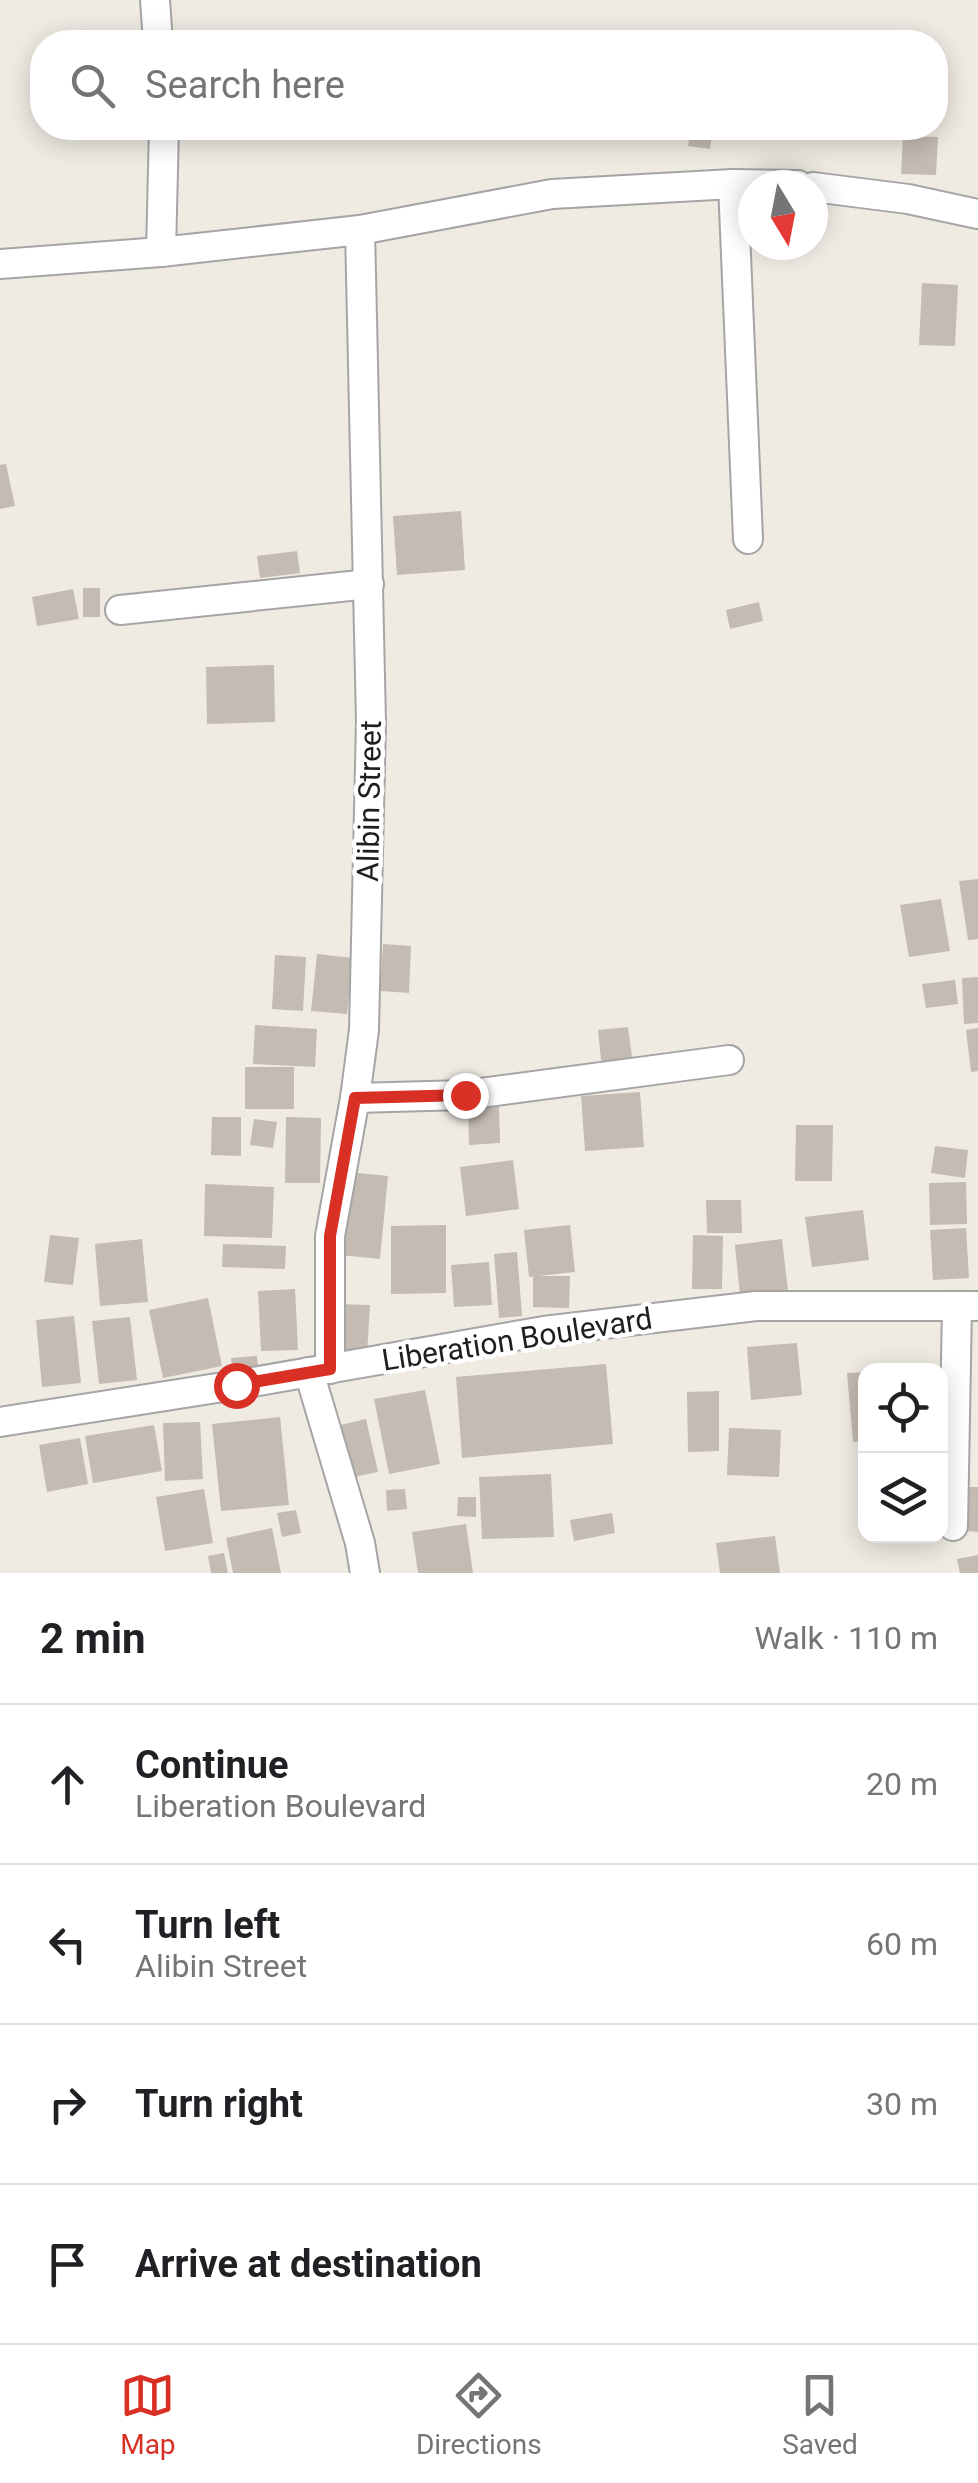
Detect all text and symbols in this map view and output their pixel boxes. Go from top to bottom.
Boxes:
search box [30,30,948,140]
icon: search [65,58,120,113]
text: Search here [145,63,345,107]
north arrow [738,170,828,260]
street label: Alibin Street [350,720,388,882]
route end [443,1073,489,1119]
street label: Liberation Boulevard [379,1300,655,1378]
route start [214,1363,260,1409]
map controls [858,1363,948,1543]
button: locate [858,1363,948,1453]
button: layers [858,1453,948,1543]
text: 2 min [40,1614,146,1663]
text: Walk · 110 m [755,1619,938,1657]
text: Continue [135,1743,289,1787]
icon: ahead [40,1757,95,1812]
text: 20 m [866,1765,938,1803]
text: Liberation Boulevard [135,1787,426,1825]
text: Turn left [135,1903,280,1947]
icon: left [40,1917,95,1972]
text: 60 m [866,1925,938,1963]
text: Alibin Street [135,1947,307,1985]
icon: right [40,2077,95,2132]
text: Turn right [135,2082,303,2126]
text: 30 m [866,2085,938,2123]
icon: arrive [40,2237,95,2292]
text: Arrive at destination [135,2242,482,2286]
tab: Map [120,2368,176,2461]
tab: Directions [416,2368,542,2461]
tab: Saved [782,2368,858,2461]

